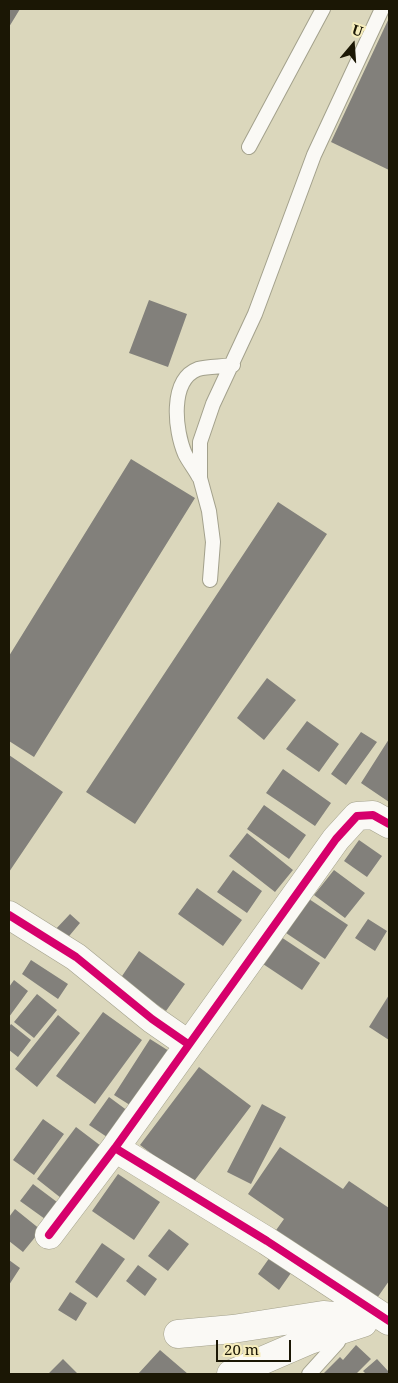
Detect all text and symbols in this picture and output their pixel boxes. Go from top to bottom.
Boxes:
north arrow [328,20,378,70]
text: U [350,20,366,41]
scale bar [218,1330,293,1362]
text: 20 m [224,1339,259,1359]

